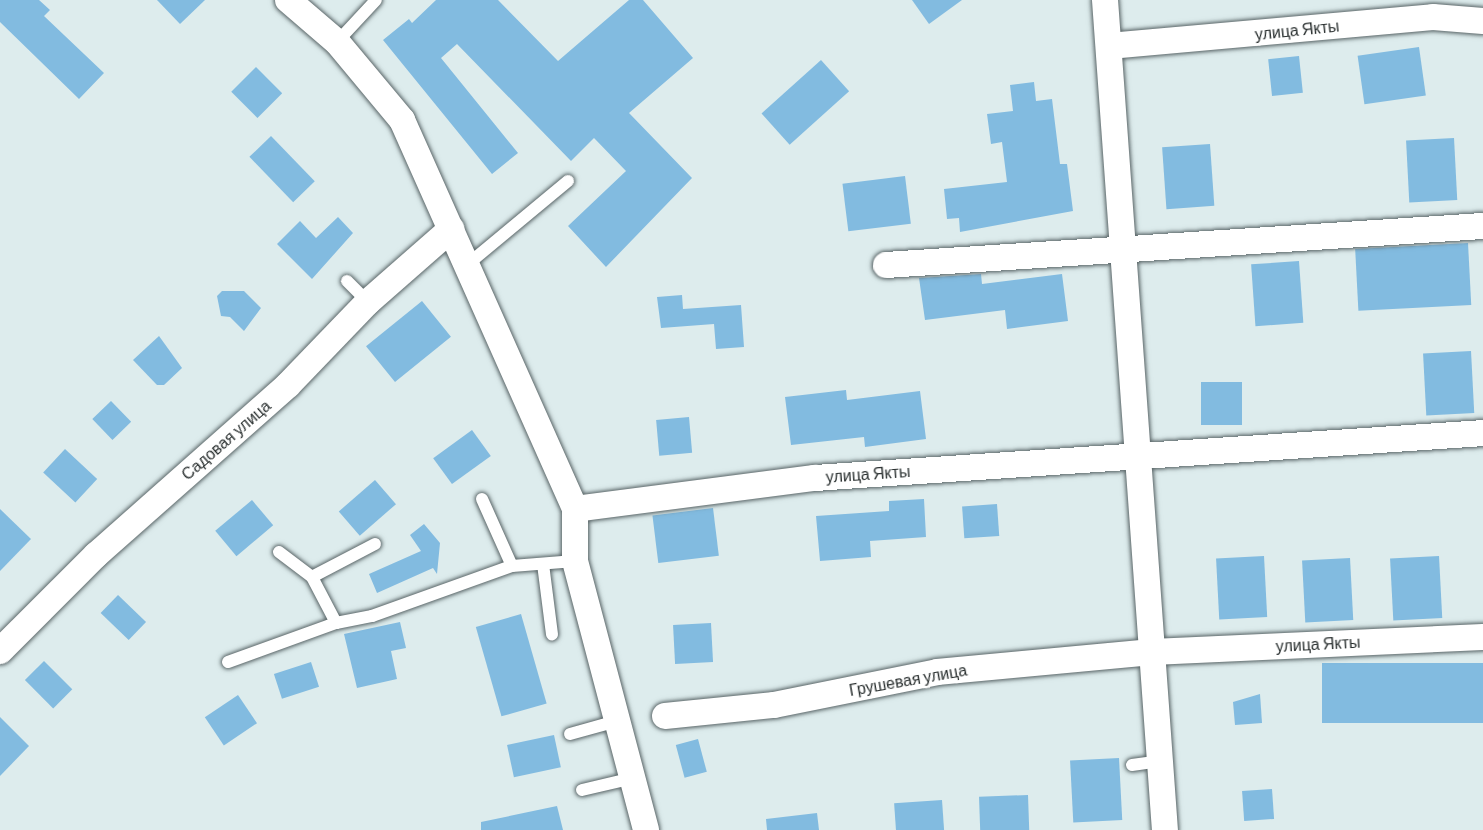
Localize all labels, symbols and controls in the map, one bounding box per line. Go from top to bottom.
street label: улица Якты [1254,16,1340,44]
street label: Садовая улица [177,396,275,484]
street label: улица Якты [825,461,911,487]
street label: улица Якты [1275,632,1361,656]
street label: Грушевая улица [848,660,968,700]

